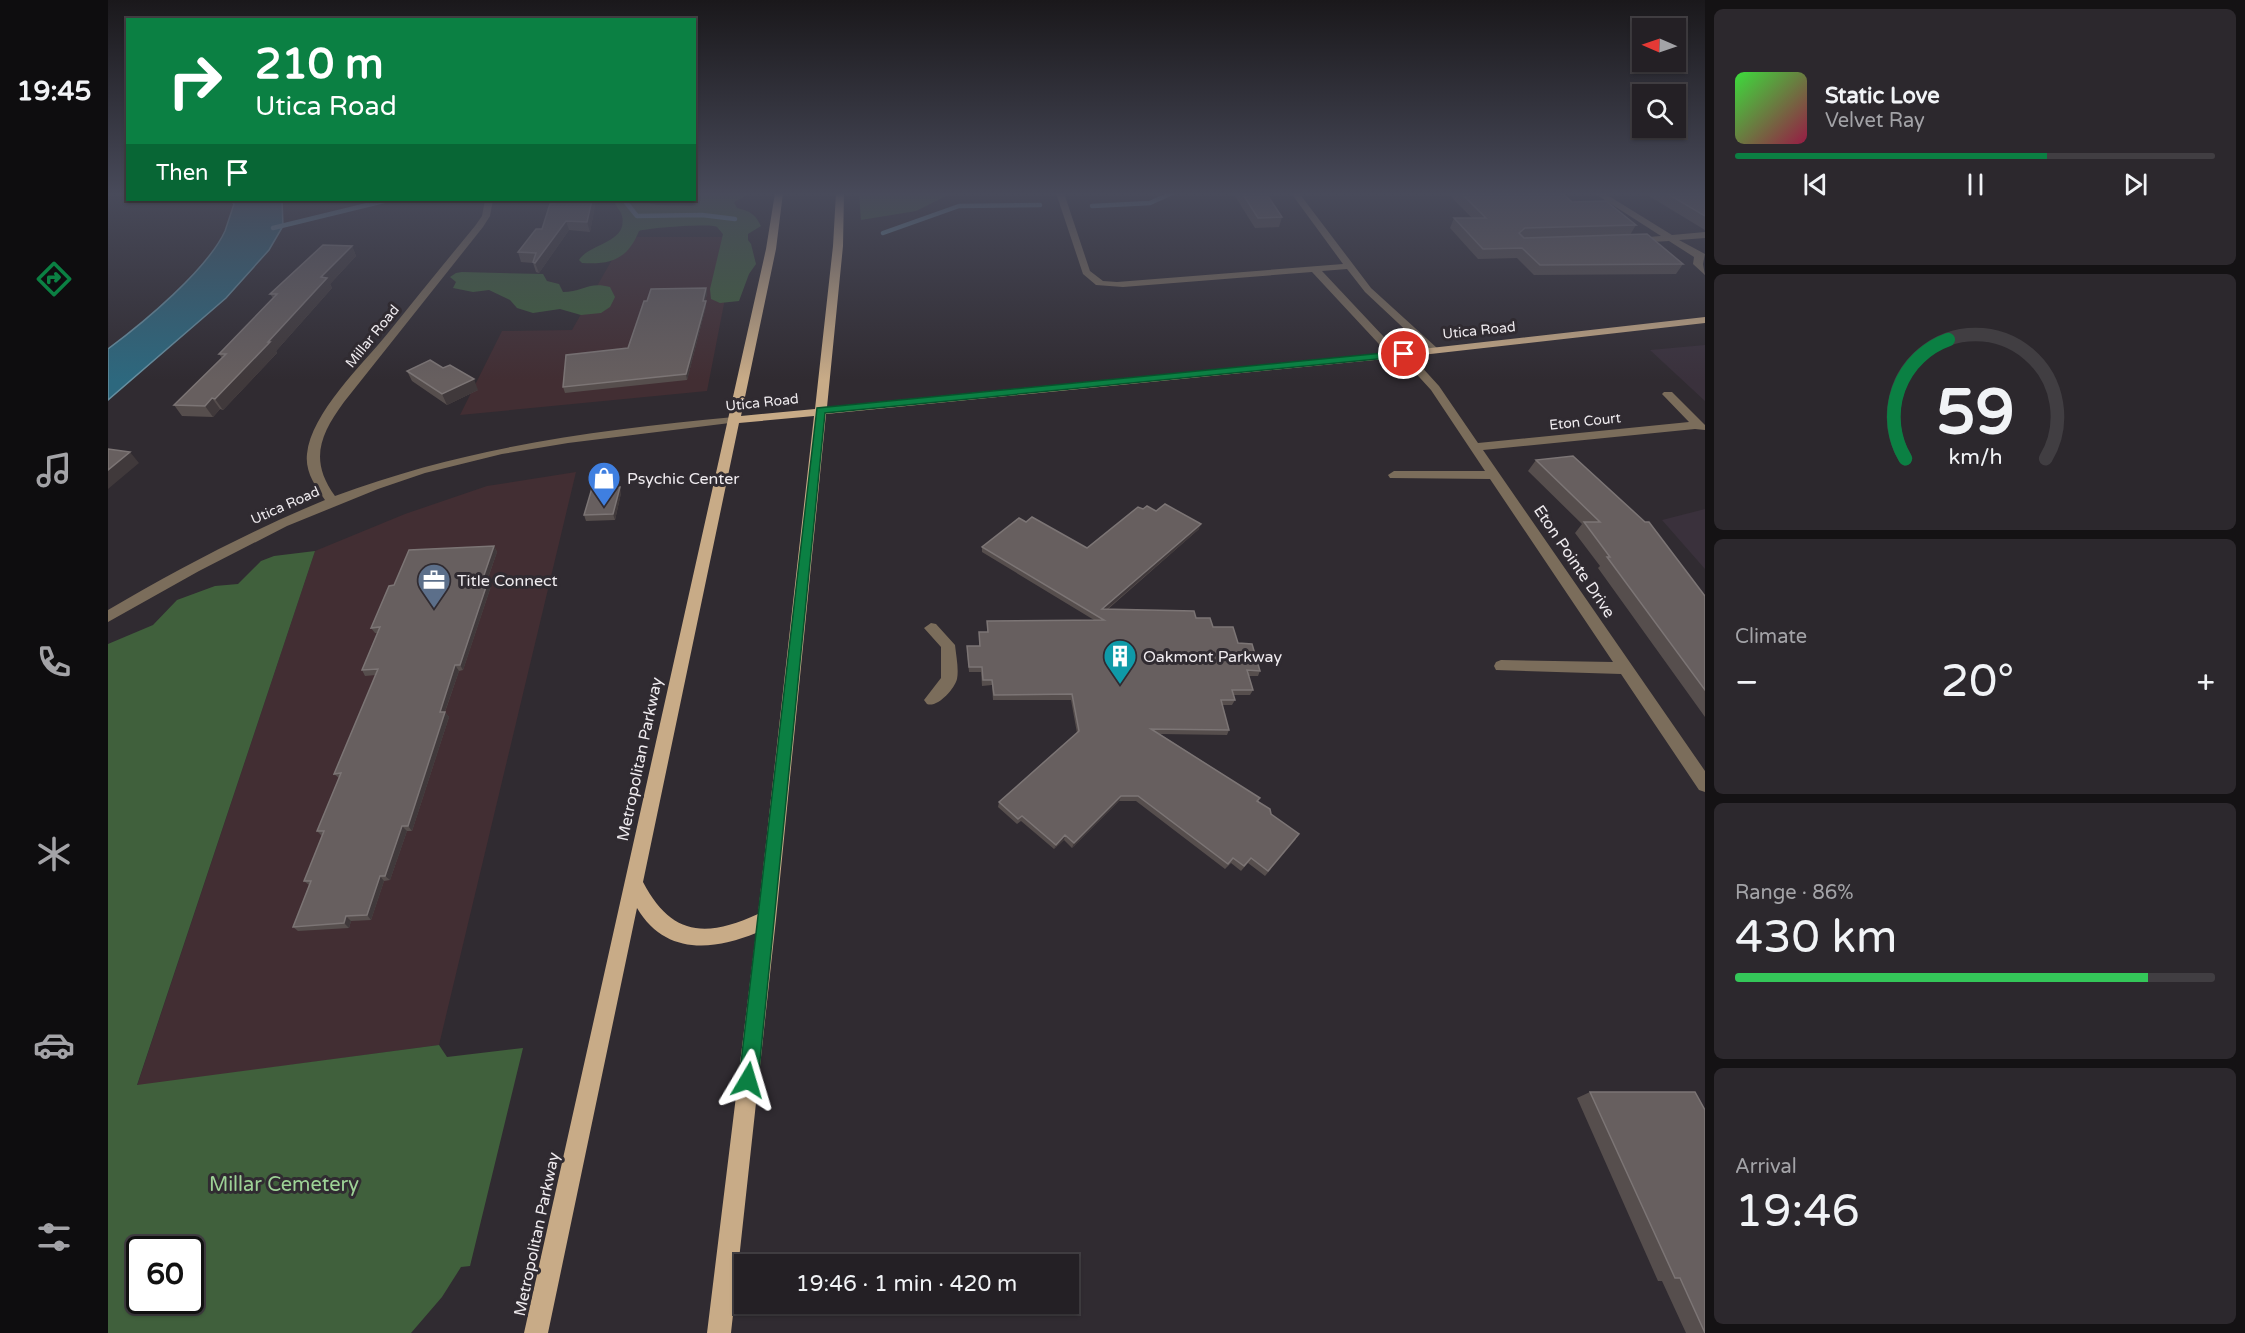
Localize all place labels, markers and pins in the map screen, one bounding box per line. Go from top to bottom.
pin [1378,328,1429,379]
shop icon: Psychic Center [586,460,622,507]
place label: Psychic Center [627,469,740,489]
office icon: Title Connect [416,562,452,609]
place label: Title Connect [457,571,558,591]
building icon: Oakmont Parkway [1102,638,1138,685]
place label: Oakmont Parkway [1143,647,1282,667]

